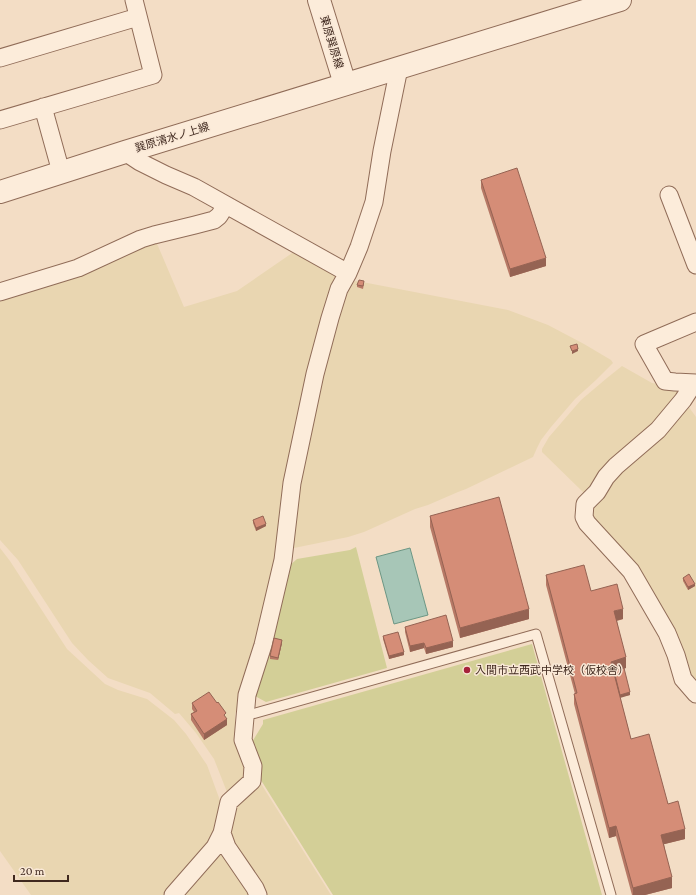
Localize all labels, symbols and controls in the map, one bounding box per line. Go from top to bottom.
street label: 東原巽原線 [318,14,346,70]
street label: 巽原清水ノ上線 [133,120,211,154]
place label: 入間市立西武中学校（仮校舎） [475,664,629,676]
marker: 入間市立西武中学校（仮校舎） [462,665,472,675]
scale bar [14,857,68,883]
text: 20 m [20,864,45,878]

